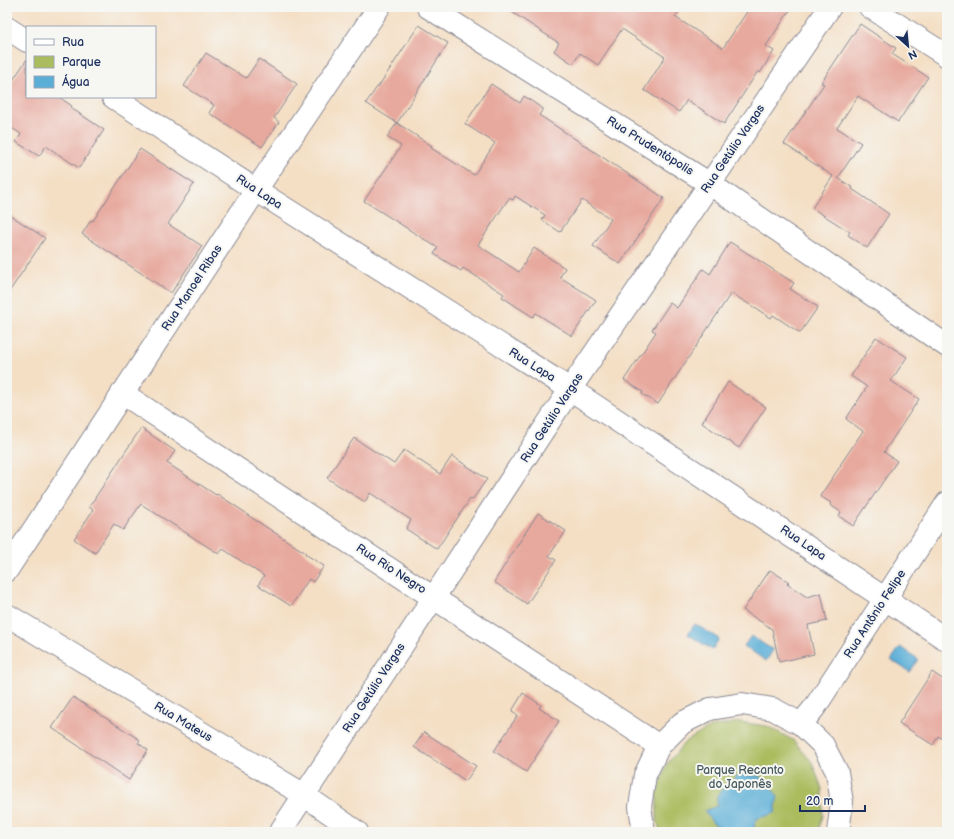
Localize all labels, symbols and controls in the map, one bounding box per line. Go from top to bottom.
legend [26,26,156,98]
north arrow [888,26,928,66]
text: Rua [62,35,84,50]
text: N [906,47,919,62]
text: Parque [62,55,101,70]
text: Água [62,73,90,90]
street label: Rua Getúlio Vargas [698,102,768,196]
street label: Rua Prudentópolis [604,113,696,179]
street label: Rua Lapa [233,171,285,213]
street label: Rua Manoel Ribas [159,242,226,334]
street label: Rua Lapa [506,345,558,385]
street label: Rua Getúlio Vargas [517,370,587,466]
street label: Rua Lapa [777,522,829,564]
street label: Rua Rio Negro [353,541,429,597]
street label: Rua Antônio Felipe [841,567,909,661]
street label: Rua Getúlio Vargas [339,640,409,736]
street label: Rua Mateus [151,699,215,745]
park label: Parque Recanto do Japonês [696,763,784,792]
scale bar [800,787,865,813]
text: 20 m [806,794,833,809]

